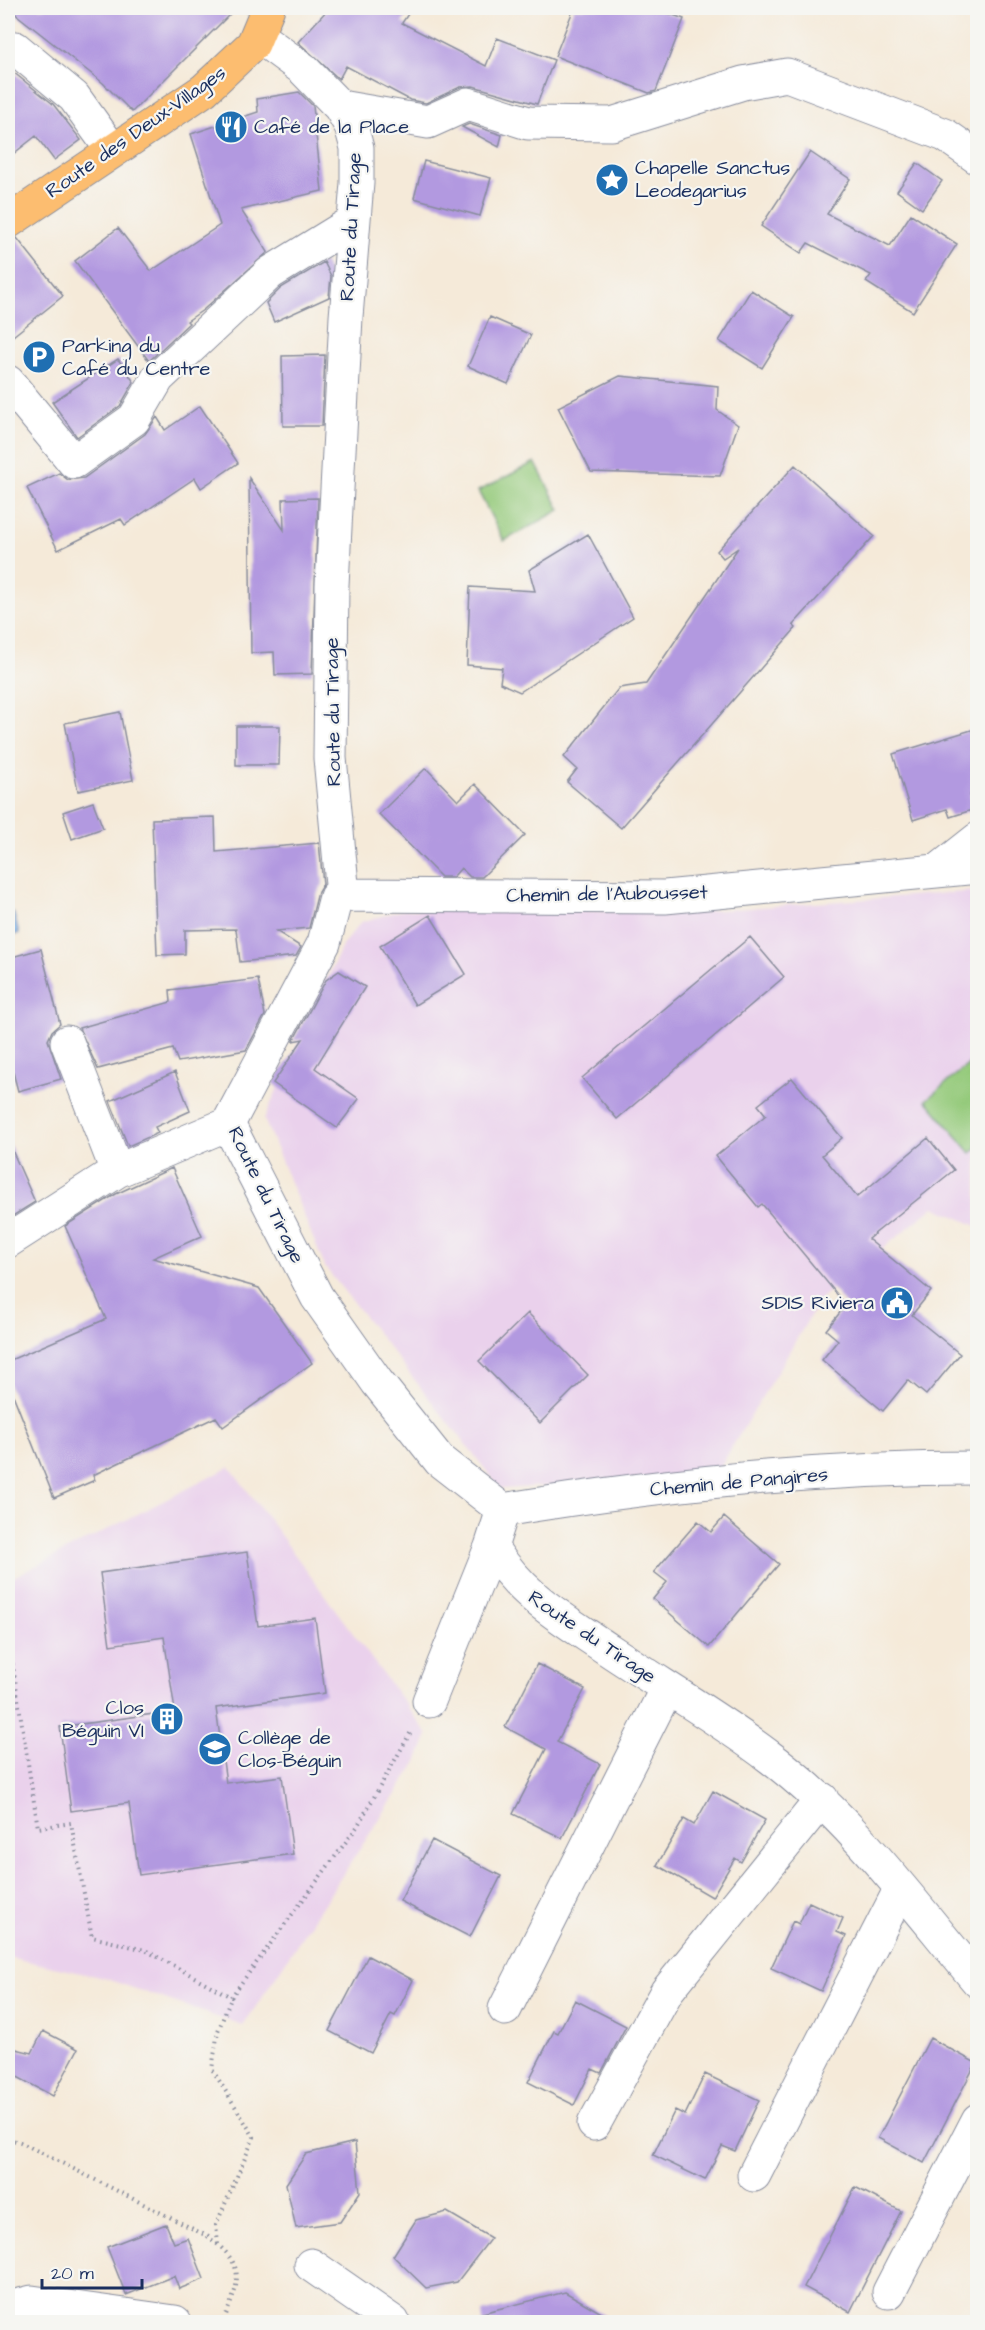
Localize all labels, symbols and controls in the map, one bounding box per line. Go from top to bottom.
street label: Route des Deux-Villages [40,59,232,206]
restaurant icon: Café de la Place [213,109,249,145]
place label: Café de la Place [254,113,409,141]
street label: Route du Tirage [333,152,370,302]
place label: Chapelle Sanctus Leodegarius [635,154,790,206]
place icon: Chapelle Sanctus Leodegarius [594,162,630,198]
place label: Parking du Café du Centre [62,332,211,383]
parking icon: Parking du Café du Centre [21,339,57,375]
street label: Route du Tirage [318,637,349,787]
street label: Chemin de l'Aubousset [506,878,708,910]
street label: Route du Tirage [220,1122,311,1269]
public building icon: SDIS Riviera [879,1285,915,1321]
place label: SDIS Riviera [762,1289,874,1317]
street label: Chemin de Pangires [649,1460,829,1505]
street label: Route du Tirage [522,1584,662,1691]
place label: Clos Béguin VI [62,1694,144,1746]
building icon: Clos Béguin VI [149,1701,185,1737]
place label: Collège de Clos-Béguin [238,1724,341,1776]
school or university icon: Collège de Clos-Béguin [197,1731,233,1767]
scale bar [42,2252,142,2290]
text: 20 m [51,2261,94,2286]

